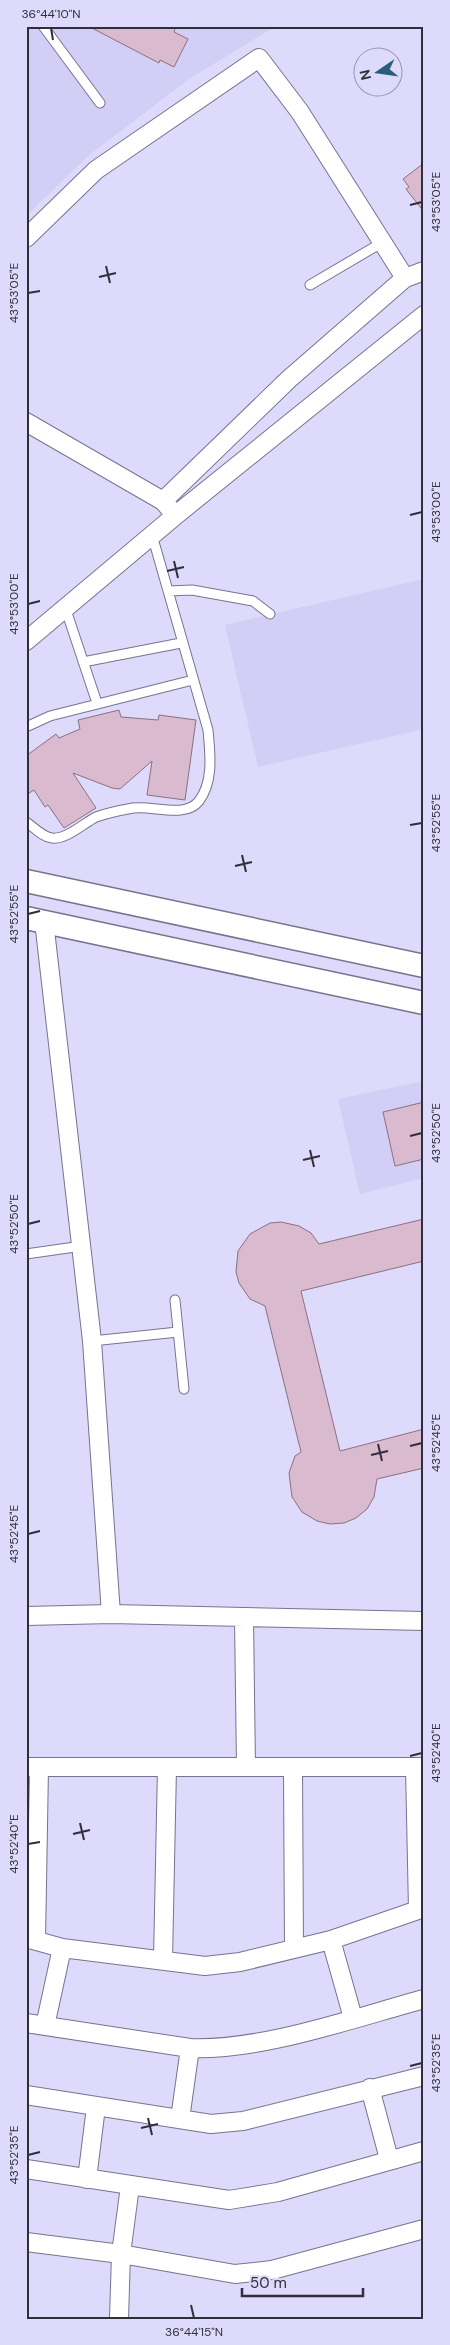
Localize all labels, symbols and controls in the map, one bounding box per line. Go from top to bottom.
text: 36°44'10"N [22,6,80,22]
north arrow [352,48,402,98]
text: N [355,68,375,82]
text: 43°53'05"E [428,172,444,232]
text: 43°53'05"E [6,263,22,323]
text: 43°53'00"E [428,481,444,543]
text: 43°53'00"E [6,573,22,635]
text: 43°52'55"E [428,793,444,852]
text: 43°52'55"E [6,884,22,943]
text: 43°52'50"E [428,1103,444,1163]
text: 43°52'50"E [6,1194,22,1254]
text: 43°52'45"E [428,1414,444,1472]
text: 43°52'45"E [6,1505,22,1563]
text: 43°52'40"E [428,1723,444,1783]
text: 43°52'40"E [6,1814,22,1874]
text: 43°52'35"E [428,2033,444,2092]
text: 43°52'35"E [6,2125,22,2184]
scale bar [242,2265,364,2297]
text: 50 m [250,2273,287,2293]
text: 36°44'15"N [165,2324,223,2340]

